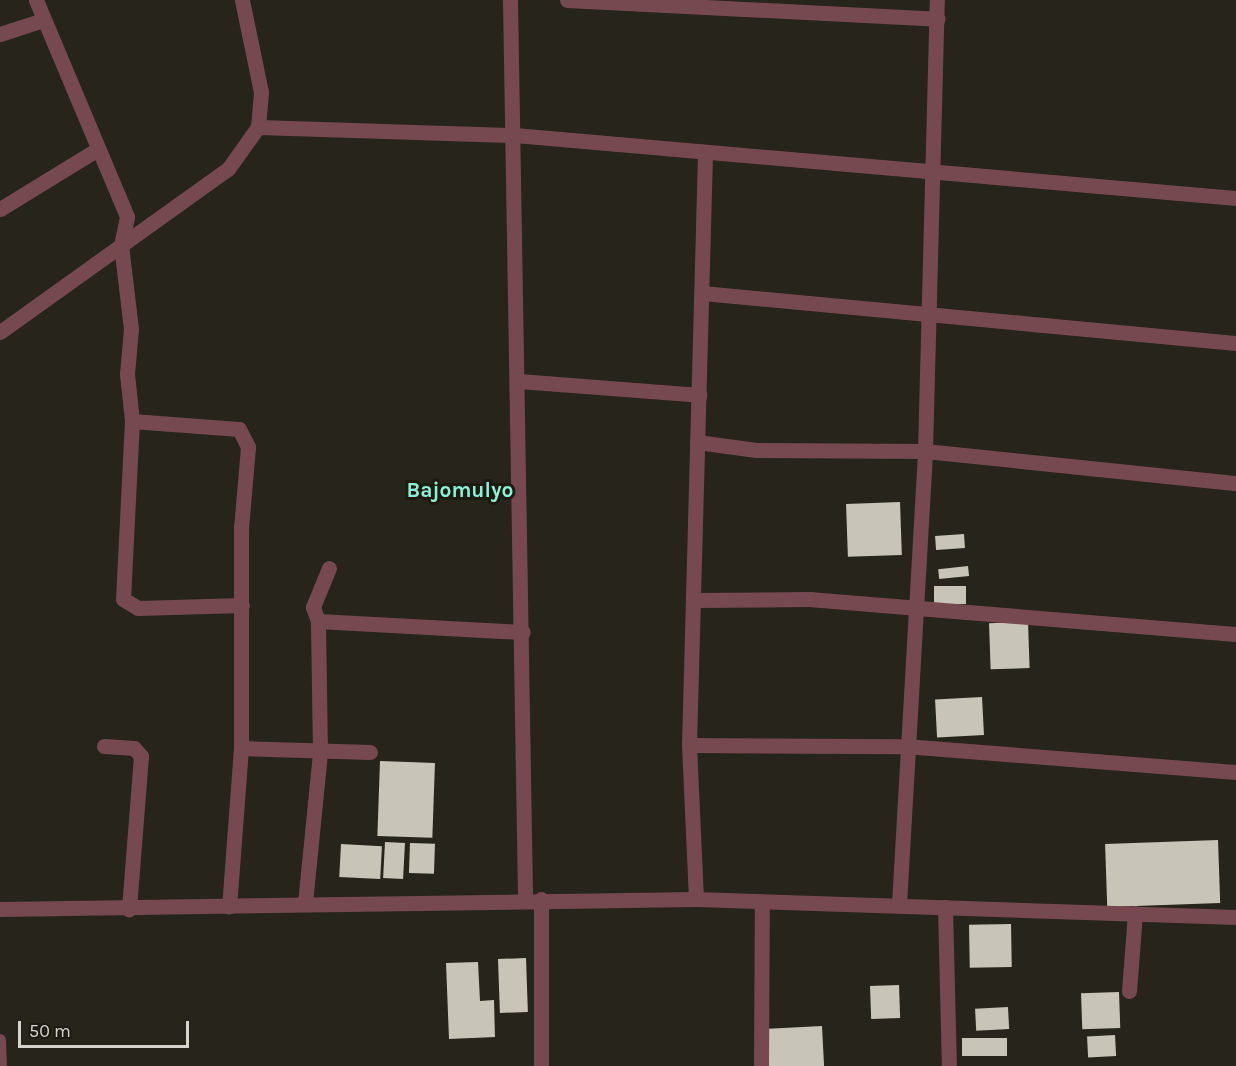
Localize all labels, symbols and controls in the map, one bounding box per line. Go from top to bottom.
district label: Bajomulyo [407,477,513,503]
scale bar [21,1009,192,1047]
text: 50 m [29,1020,71,1042]

